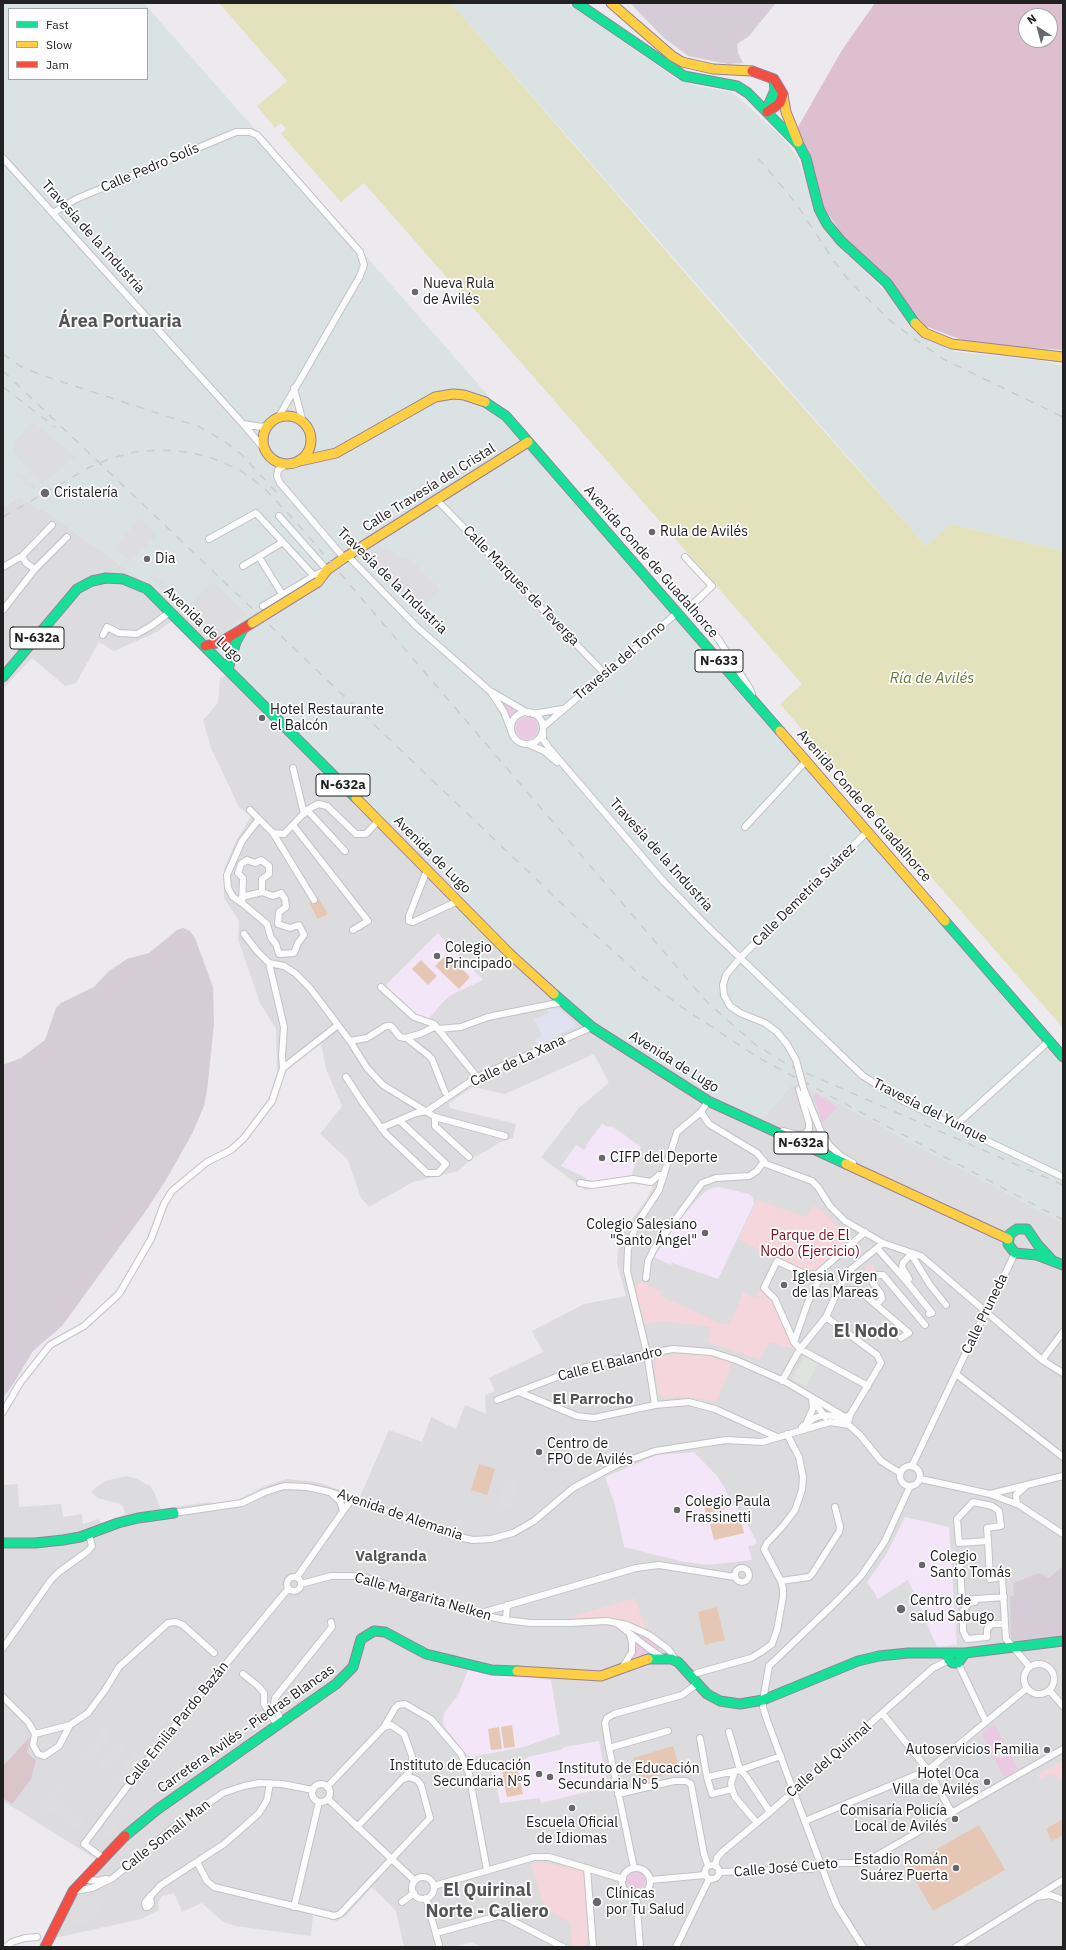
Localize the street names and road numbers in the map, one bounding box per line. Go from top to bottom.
street label: Calle Pedro Solís [98,140,202,196]
street label: Travesía de la Industria [38,177,148,297]
street label: Calle Travesía del Cristal [360,440,498,536]
street label: Avenida Conde de Guadalhorce [580,482,722,642]
street label: Calle Marques de Teverga [459,522,583,650]
street label: Travesía de la Industria [333,524,451,638]
street label: Avenida de Lugo [160,583,246,667]
street label: Travesía del Torno [571,618,669,704]
road number: N-632a [10,627,64,649]
road number: N-633 [695,650,743,672]
street label: Avenida Conde de Guadalhorce [793,726,935,886]
road number: N-632a [316,774,370,796]
street label: Travesía de la Industria [606,795,716,915]
street label: Avenida de Lugo [390,813,474,897]
street label: Calle Demetria Suárez [749,840,859,950]
street label: Avenida de Lugo [626,1028,722,1096]
street label: Calle de La Xana [468,1032,568,1090]
street label: Travesía del Yunque [870,1075,990,1147]
road number: N-632a [774,1132,828,1154]
street label: Calle Pruneda [958,1271,1012,1357]
street label: Calle El Balandro [556,1343,664,1385]
street label: Avenida de Alemania [335,1486,465,1544]
street label: Calle Margarita Nelken [353,1569,493,1625]
street label: Calle Emilia Pardo Bazán [122,1658,232,1790]
street label: Carretera Avilés - Piedras Blancas [154,1661,338,1797]
street label: Calle del Quirinal [783,1719,875,1801]
street label: Calle Somali Man [118,1796,214,1876]
street label: Calle José Cueto [733,1855,839,1881]

